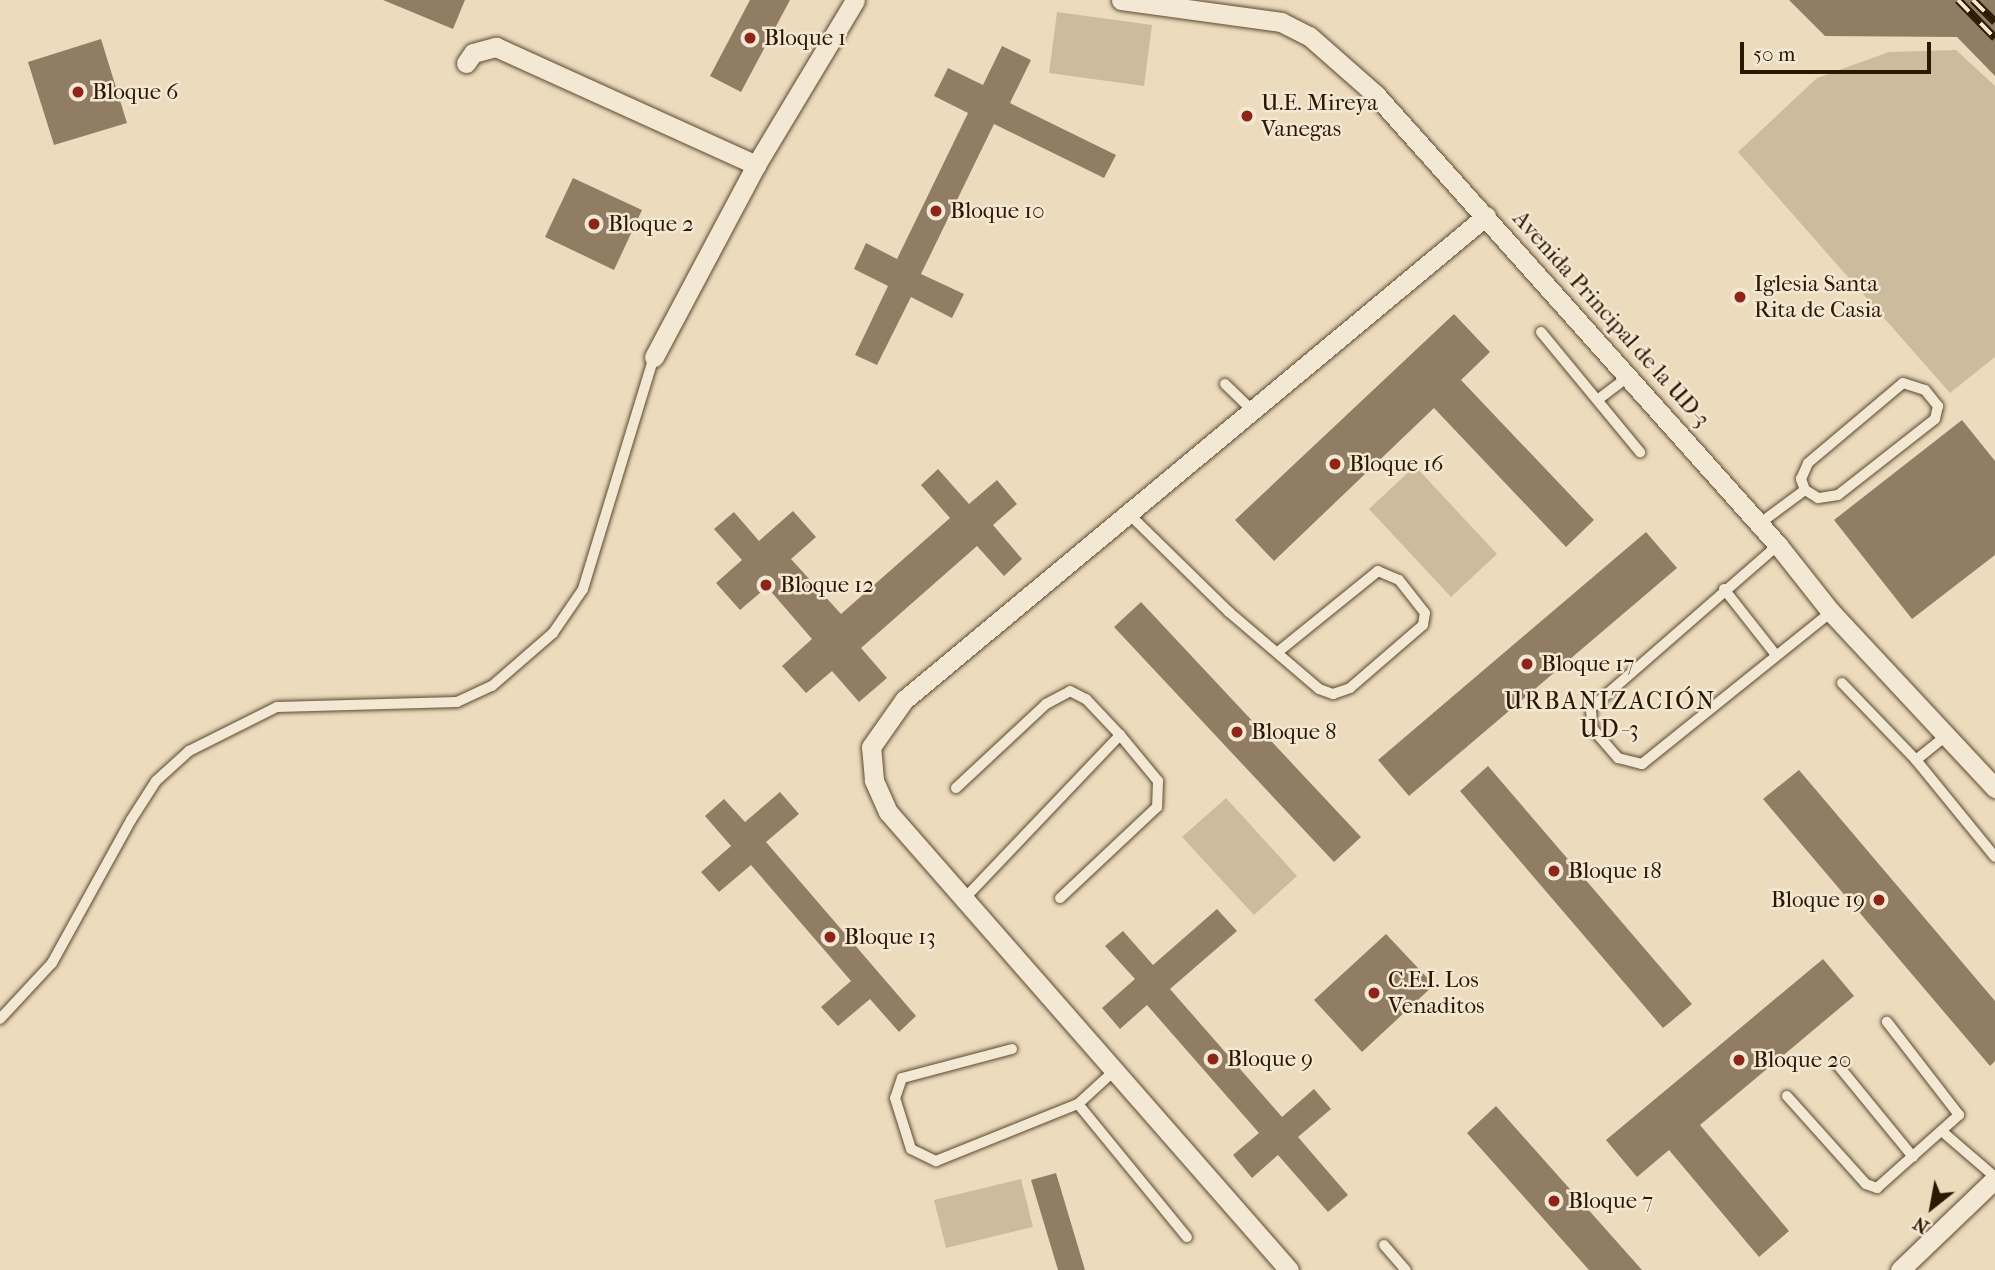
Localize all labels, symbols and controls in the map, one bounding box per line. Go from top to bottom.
place label: Bloque 1 [764,24,846,52]
scale bar [1743,28,1934,72]
marker: Bloque 1 [742,30,758,46]
text: 50 m [1753,42,1796,66]
place label: Bloque 6 [92,78,178,106]
marker: Bloque 6 [70,84,86,100]
place label: U.E. Mireya Vanegas [1261,89,1378,143]
marker: U.E. Mireya Vanegas [1239,108,1255,124]
place label: Bloque 10 [950,197,1045,225]
marker: Bloque 10 [928,203,944,219]
street label: Avenida Principal de la UD-3 [1507,205,1715,433]
place label: Bloque 2 [608,210,694,238]
marker: Bloque 2 [586,216,602,232]
place label: Iglesia Santa Rita de Casia [1754,270,1882,324]
marker: Iglesia Santa Rita de Casia [1732,289,1748,305]
place label: Bloque 16 [1349,450,1444,478]
marker: Bloque 16 [1327,456,1343,472]
place label: Bloque 12 [780,571,874,599]
marker: Bloque 12 [758,577,774,593]
place label: Bloque 17 [1541,650,1634,678]
marker: Bloque 17 [1519,656,1535,672]
district label: URBANIZACIÓN UD-3 [1505,688,1715,744]
place label: Bloque 8 [1251,718,1337,746]
marker: Bloque 8 [1229,724,1245,740]
place label: Bloque 18 [1568,857,1662,885]
marker: Bloque 18 [1546,863,1562,879]
place label: Bloque 19 [1771,886,1865,914]
marker: Bloque 19 [1871,892,1887,908]
place label: Bloque 13 [844,923,936,951]
marker: Bloque 13 [822,929,838,945]
place label: C.E.I. Los Venaditos [1388,966,1485,1020]
marker: C.E.I. Los Venaditos [1366,985,1382,1001]
place label: Bloque 9 [1227,1045,1313,1073]
place label: Bloque 20 [1753,1046,1851,1074]
marker: Bloque 9 [1205,1051,1221,1067]
marker: Bloque 20 [1731,1052,1747,1068]
north arrow [1897,1172,1967,1242]
place label: Bloque 7 [1568,1187,1653,1215]
marker: Bloque 7 [1546,1193,1562,1209]
text: N [1909,1212,1933,1238]

